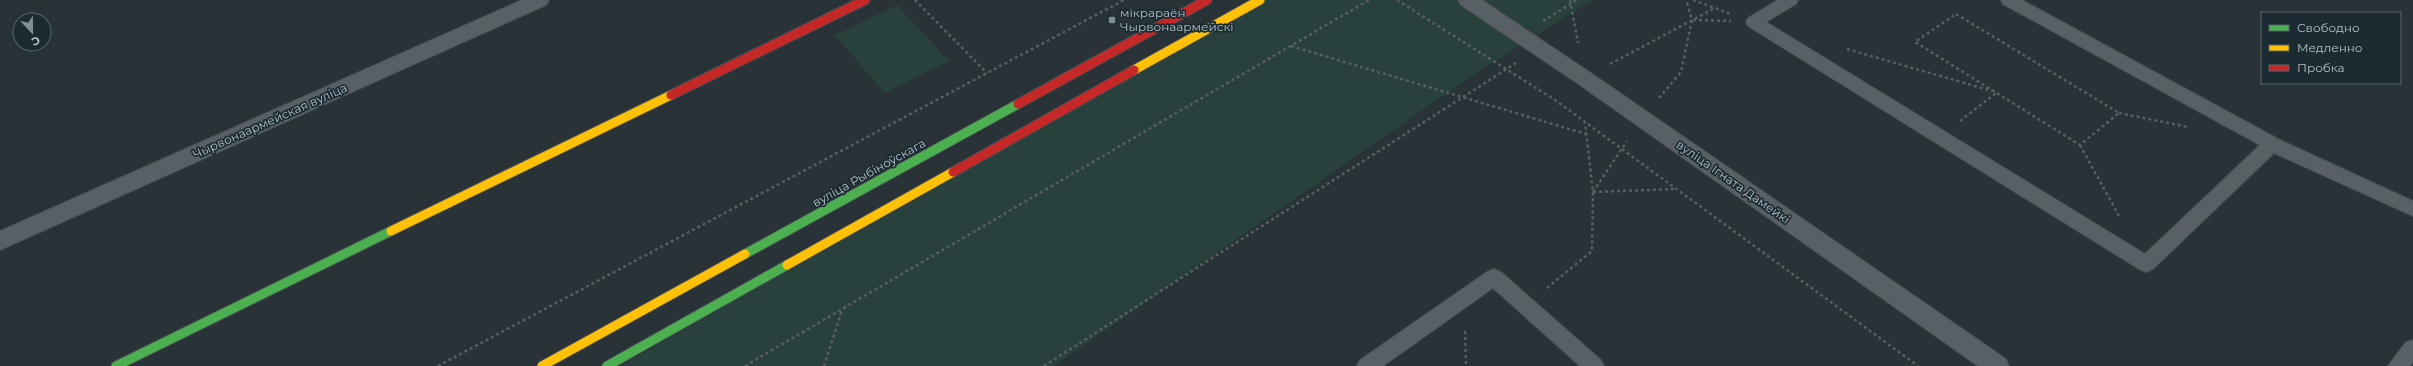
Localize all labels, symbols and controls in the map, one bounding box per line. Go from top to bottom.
place label: мікрараён Чырвонаармейскі [1120,5,1234,34]
north arrow [12,12,52,52]
legend [2261,12,2401,84]
marker: мікрараён Чырвонаармейскі [1107,15,1117,25]
text: Свободно [2297,20,2360,35]
text: С [29,33,42,49]
text: Медленно [2297,40,2363,55]
text: Пробка [2297,60,2345,75]
street label: Чырвонаармейская вуліца [190,80,349,161]
street label: вуліца Рыбіноўскага [810,135,928,210]
street label: вуліца Ігната Дамейкі [1674,137,1793,226]

